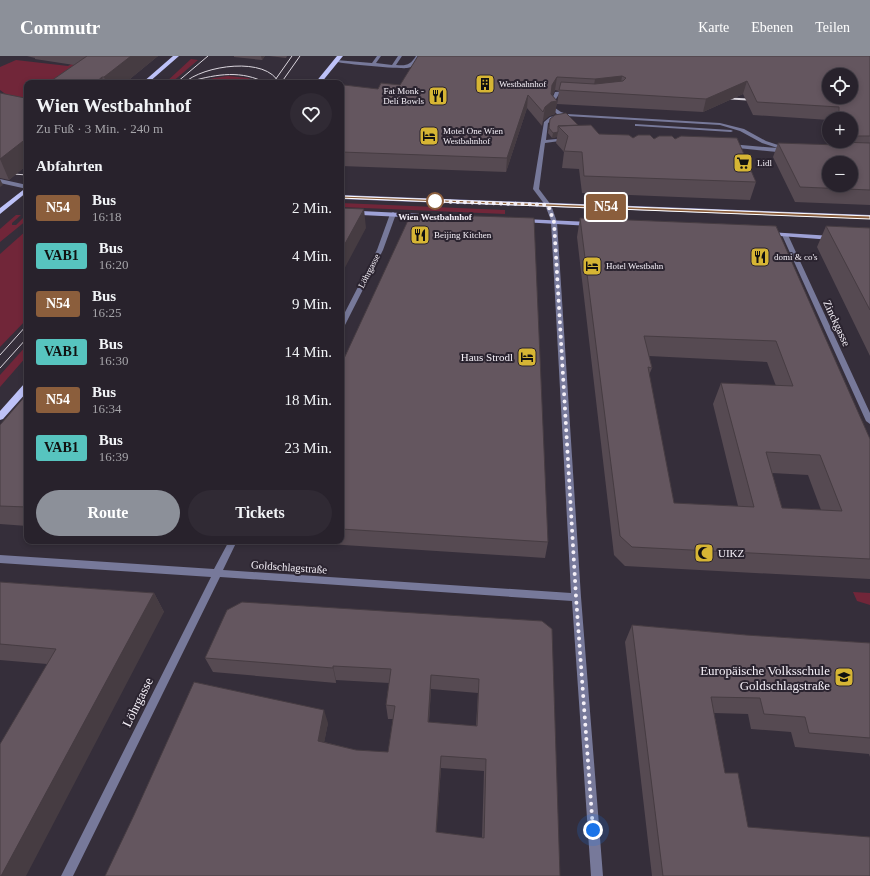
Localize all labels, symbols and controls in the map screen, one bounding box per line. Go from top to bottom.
text: Commutr [20,17,100,38]
text: Karte [698,20,729,35]
text: Ebenen [751,20,793,35]
text: Teilen [815,20,850,35]
map controls [822,68,858,192]
button: locate [822,68,858,104]
building icon: Westbahnhof [474,73,496,95]
place label: Westbahnhof [499,79,546,89]
restaurant icon: Fat Monk - Deli Bowls [427,85,449,107]
place label: Fat Monk - Deli Bowls [383,86,424,106]
button: heart [290,93,332,135]
text: Wien Westbahnhof [36,95,191,116]
button: + [822,112,858,148]
text: Zu Fuß · 3 Min. · 240 m [36,121,163,136]
hotel icon: Motel One Wien Westbahnhof [418,125,440,147]
place label: Motel One Wien Westbahnhof [443,126,503,146]
supermarket icon: Lidl [732,152,754,174]
button: − [822,156,858,192]
text: Abfahrten [36,158,103,174]
place label: Lidl [757,158,772,168]
text: Bus [92,192,116,208]
marker: Wien Westbahnhof [426,192,444,210]
line badge: N54 [583,194,629,220]
text: N54 [594,199,618,214]
text: N54 [46,200,70,215]
text: 2 Min. [292,200,332,216]
text: 16:18 [92,209,122,224]
place label: Wien Westbahnhof [398,212,473,222]
restaurant icon: Beijing Kitchen [409,224,431,246]
place label: Beijing Kitchen [434,230,492,240]
text: Bus [99,240,123,256]
restaurant icon: domi & co's [749,246,771,268]
text: VAB1 [44,248,79,263]
text: 4 Min. [292,248,332,264]
street label: Löhrgasse [356,252,382,290]
place label: domi & co's [774,252,818,262]
hotel icon: Hotel Westbahn [581,255,603,277]
text: 16:20 [99,257,128,272]
place label: Hotel Westbahn [606,261,664,271]
text: Bus [92,288,116,304]
text: N54 [46,296,70,311]
text: 9 Min. [292,296,332,312]
street label: Zinckgasse [821,298,853,348]
text: 16:25 [92,305,122,320]
text: Bus [99,336,123,352]
text: VAB1 [44,344,79,359]
text: 14 Min. [284,344,332,360]
hotel icon: Haus Strodl [516,346,538,368]
place label: Haus Strodl [461,351,513,363]
text: 16:30 [99,353,128,368]
text: Bus [92,384,116,400]
text: N54 [46,392,70,407]
text: 18 Min. [284,392,332,408]
text: 16:34 [92,401,122,416]
text: Bus [99,432,123,448]
text: VAB1 [44,440,79,455]
text: 23 Min. [284,440,332,456]
text: 16:39 [99,449,128,464]
button: Route [36,490,180,536]
button: Tickets [188,490,332,536]
mosque icon: UIKZ [693,542,715,564]
place label: UIKZ [718,547,745,559]
street label: Goldschlagstraße [250,558,328,576]
place label: Europäische Volksschule Goldschlagstraße [700,663,830,693]
school or university icon: Europäische Volksschule Goldschlagstraße [833,666,855,688]
street label: Löhrgasse [119,675,156,729]
your location [583,820,603,840]

